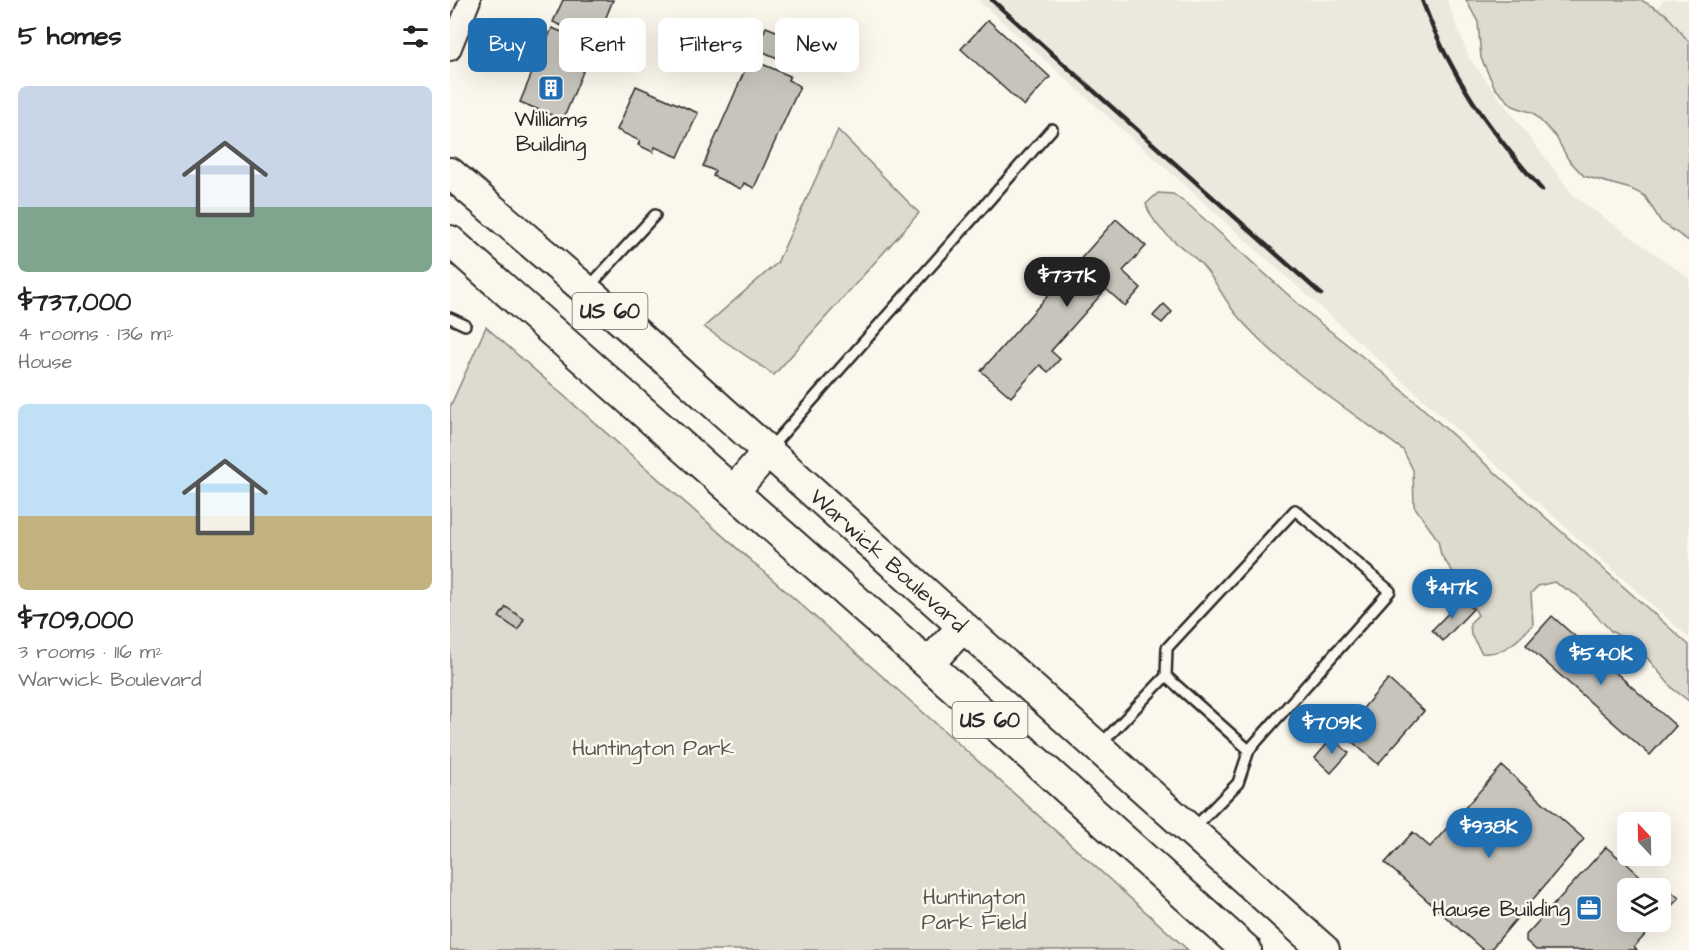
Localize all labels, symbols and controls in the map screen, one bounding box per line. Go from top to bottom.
text: 5 homes [18,18,122,54]
chip: Buy [468,18,547,72]
chip: Rent [559,18,646,72]
chip: Filters [658,18,763,72]
chip: New [775,18,859,72]
icon: filters [399,20,432,53]
building icon: Williams Building [536,73,566,103]
place label: Williams Building [514,104,588,161]
icon: home [171,125,279,233]
pin: $737K [1025,257,1109,308]
text: $737K [1038,262,1096,290]
text: $737,000 [18,284,132,320]
road number: US 60 [572,293,648,329]
text: 4 rooms · 136 m² [18,320,174,348]
text: House [18,348,72,376]
icon: home [171,443,279,551]
street label: Warwick Boulevard [803,482,973,640]
pin: $417K [1410,569,1494,620]
text: $417K [1426,574,1478,602]
text: $709,000 [18,602,134,638]
pin: $540K [1559,635,1643,686]
text: 3 rooms · 116 m² [18,638,163,666]
text: $540K [1569,640,1633,668]
text: Warwick Boulevard [18,666,202,694]
road number: US 60 [952,702,1028,738]
pin: $709K [1290,704,1374,755]
text: $709K [1302,709,1362,737]
park label: Huntington Park [572,733,734,765]
pin: $938K [1447,808,1531,859]
north arrow [1617,812,1671,866]
map controls [1617,812,1671,932]
text: $938K [1460,813,1518,841]
button: layers [1617,878,1671,932]
park label: Huntington Park Field [922,882,1026,938]
office icon: Hause Building [1574,893,1604,923]
place label: Hause Building [1432,894,1570,926]

